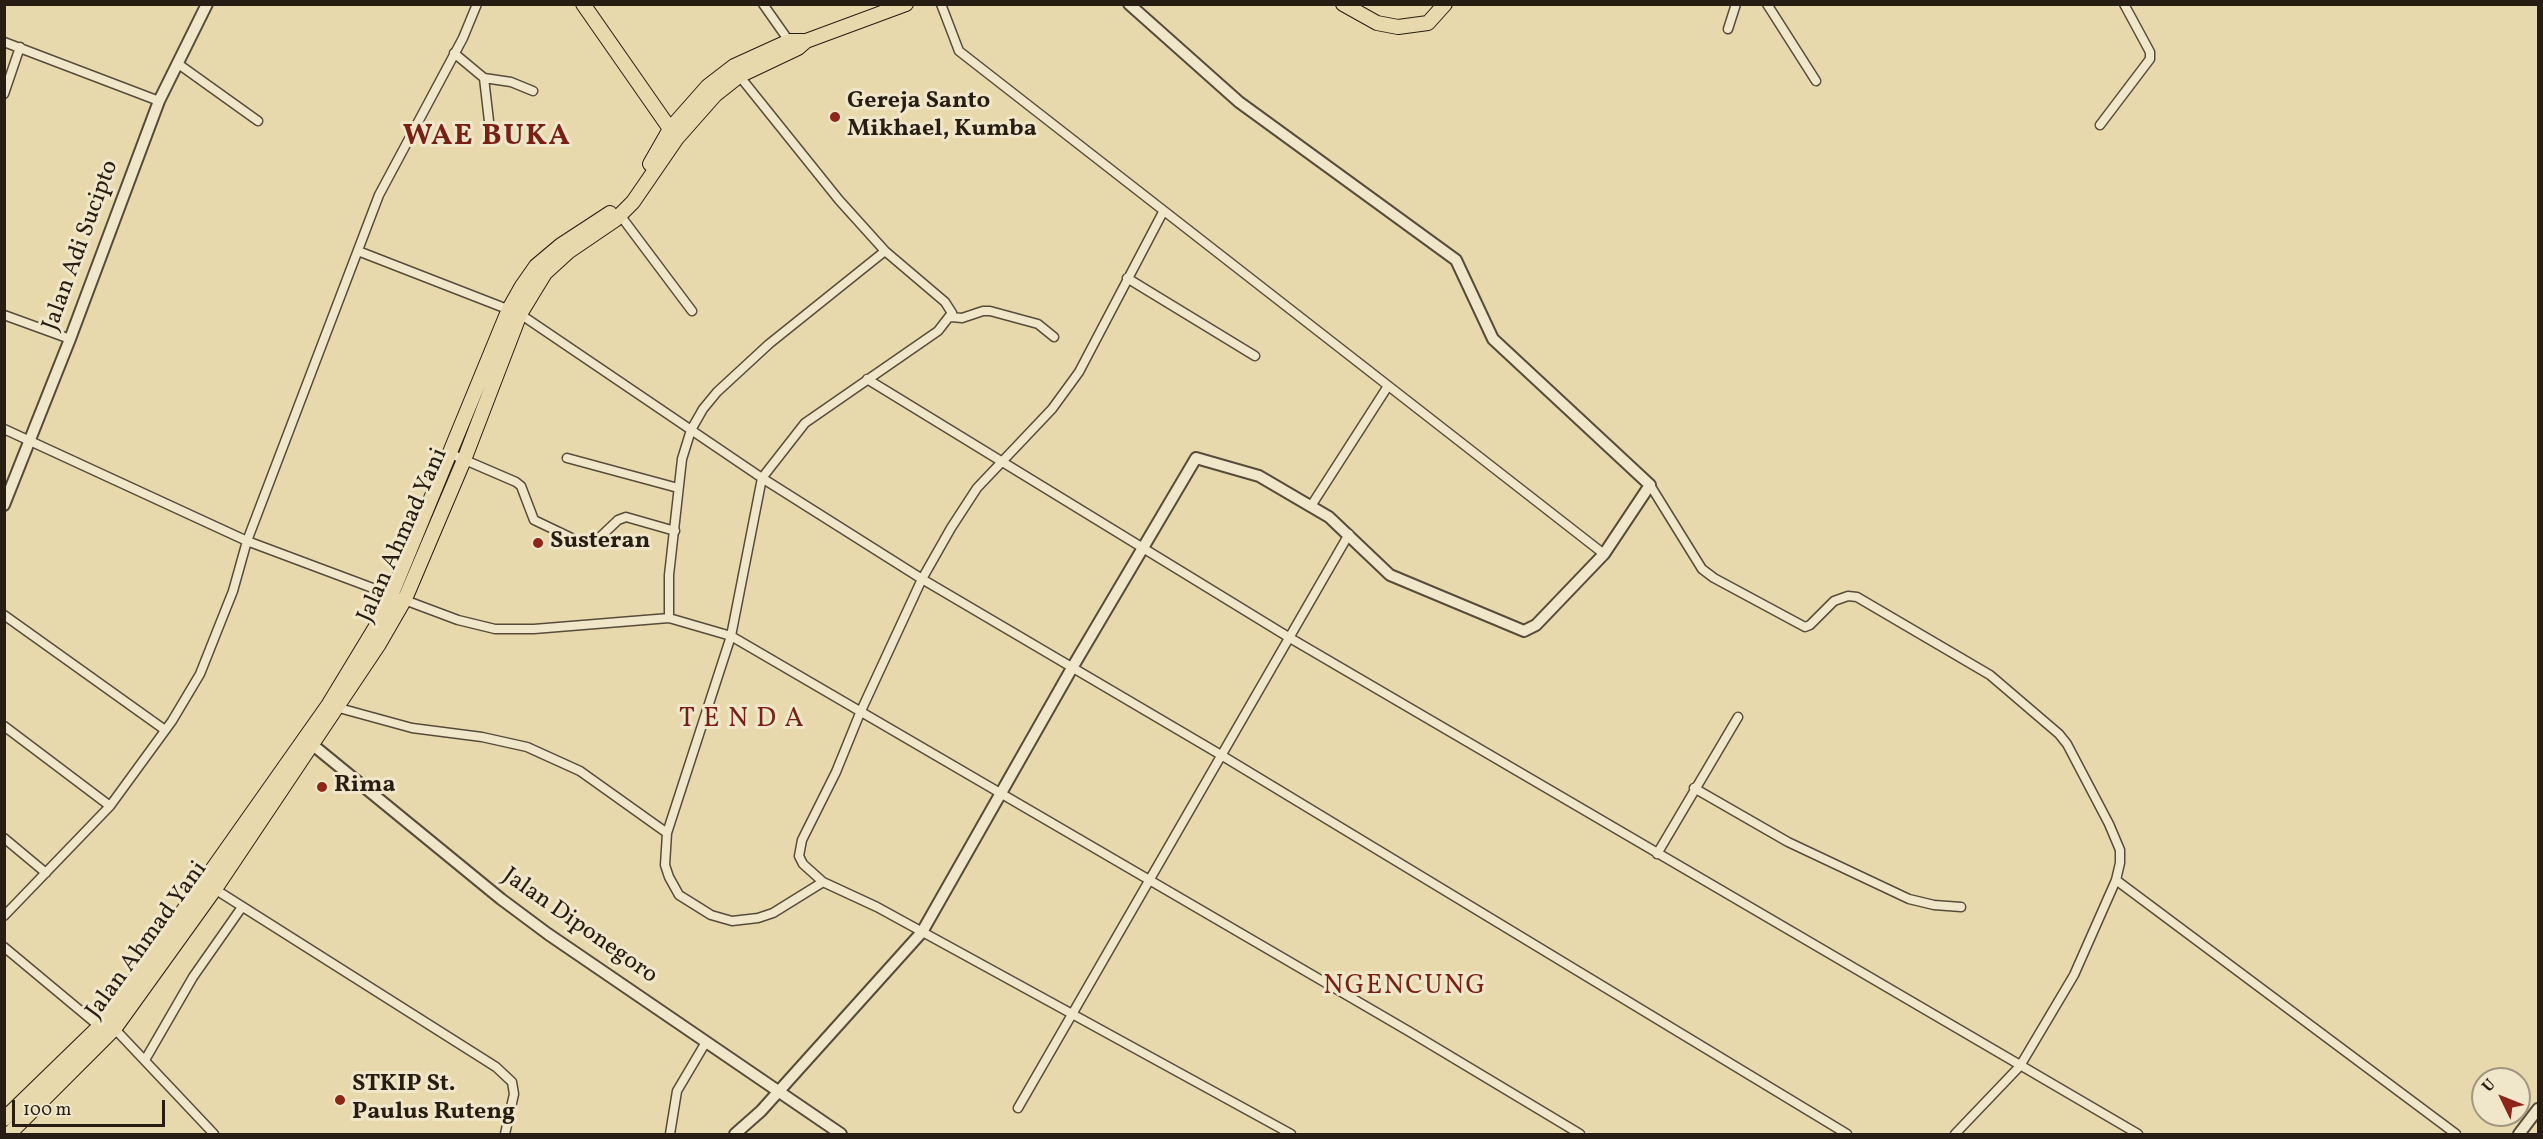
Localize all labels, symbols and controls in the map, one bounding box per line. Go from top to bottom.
place label: Gereja Santo Mikhael, Kumba [847,89,1037,145]
marker: Gereja Santo Mikhael, Kumba [828,110,842,124]
district label: WAE BUKA [403,120,571,156]
street label: Jalan Adi Sucipto [38,157,126,335]
street label: Jalan Ahmad Yani [353,444,455,628]
place label: Susteran [550,529,650,557]
marker: Susteran [531,536,545,550]
district label: T E N D A [679,705,805,737]
place label: Rima [334,773,396,801]
marker: Rima [315,780,329,794]
street label: Jalan Ahmad Yani [81,857,215,1025]
street label: Jalan Diponegoro [496,863,662,991]
district label: NGENCUNG [1323,972,1487,1004]
north arrow [2471,1067,2531,1127]
place label: STKIP St. Paulus Ruteng [352,1072,515,1128]
text: U [2478,1075,2501,1098]
scale bar [15,1088,168,1126]
marker: STKIP St. Paulus Ruteng [333,1093,347,1107]
text: 100 m [23,1098,72,1123]

